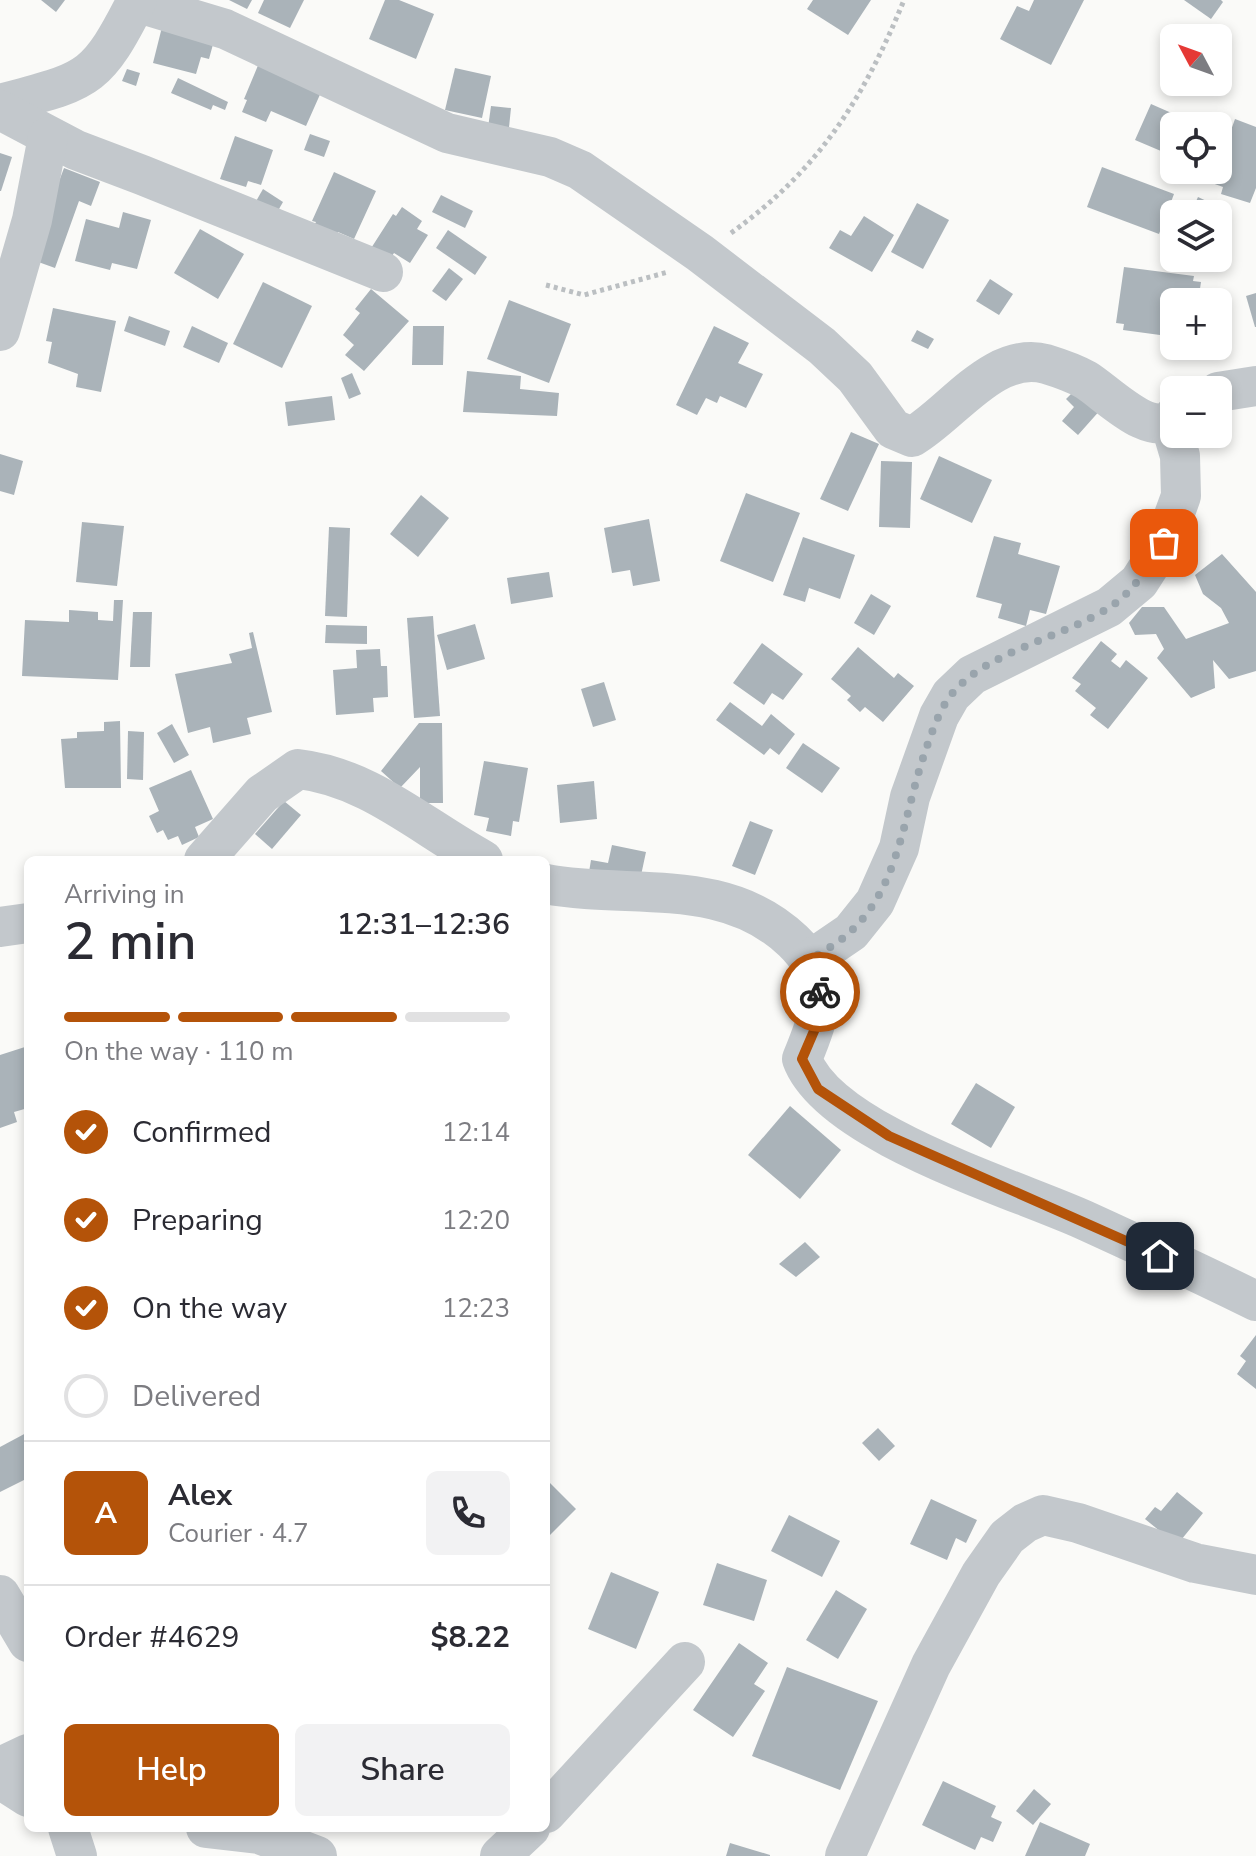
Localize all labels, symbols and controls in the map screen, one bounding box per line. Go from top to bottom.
north arrow [1160,24,1232,96]
map controls [1160,24,1232,448]
button: locate [1160,112,1232,184]
button: layers [1160,200,1232,272]
button: + [1160,288,1232,360]
button: − [1160,376,1232,448]
pin [1130,509,1198,577]
icon: bag [1142,521,1186,565]
text: Arriving in [64,877,185,912]
text: 12:31–12:36 [337,904,510,945]
text: 2 min [64,906,197,977]
courier [780,952,860,1032]
icon: bike [798,970,842,1014]
text: On the way · 110 m [64,1034,293,1069]
icon: check [64,1110,108,1154]
text: Confirmed [132,1112,272,1153]
text: 12:14 [442,1115,510,1150]
icon: check [64,1198,108,1242]
text: Preparing [132,1200,263,1241]
text: 12:20 [442,1203,510,1238]
pin [1126,1222,1194,1290]
icon: home [1138,1234,1182,1278]
icon: check [64,1286,108,1330]
text: On the way [132,1288,287,1329]
text: 12:23 [442,1291,510,1326]
text: Delivered [132,1376,261,1417]
button: phone [426,1471,510,1555]
text: Alex [168,1475,232,1516]
text: A [95,1493,117,1534]
text: Courier · 4.7 [168,1516,309,1551]
text: Order #4629 [64,1617,239,1658]
text: $8.22 [431,1617,510,1658]
button: Help [64,1724,279,1816]
button: Share [295,1724,510,1816]

